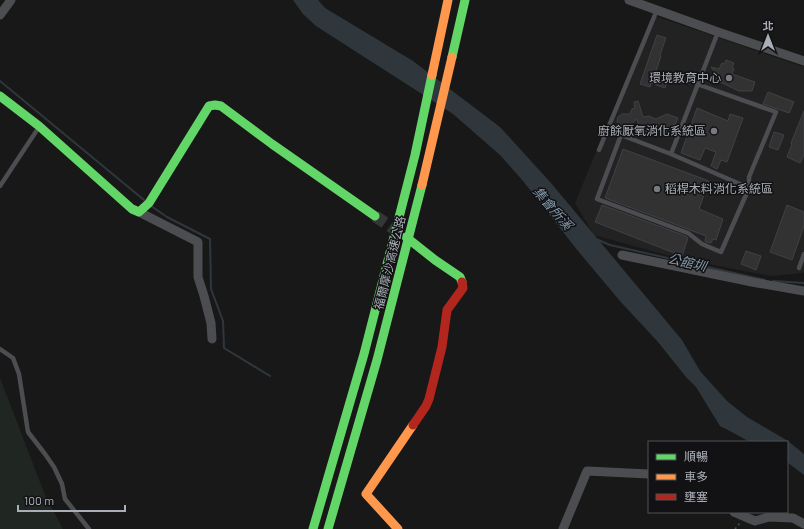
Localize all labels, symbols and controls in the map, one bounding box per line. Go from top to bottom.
north arrow [748,16,788,56]
text: 北 [763,19,774,32]
place label: 環境教育中心 [649,70,721,84]
marker: 環境教育中心 [724,73,734,83]
place label: 廚餘厭氧消化系統區 [598,123,706,137]
marker: 廚餘厭氧消化系統區 [709,126,719,136]
place label: 稻桿木料消化系統區 [665,181,773,195]
water label: 集會所溪 [530,183,577,234]
marker: 稻桿木料消化系統區 [652,184,662,194]
street label: 福爾摩沙高速公路 [371,214,407,311]
water label: 公館圳 [666,250,710,275]
legend [648,441,788,513]
text: 順暢 [684,449,708,463]
text: 車多 [684,469,708,483]
scale bar [18,487,125,513]
text: 壅塞 [684,489,708,503]
text: 100 m [24,493,54,507]

